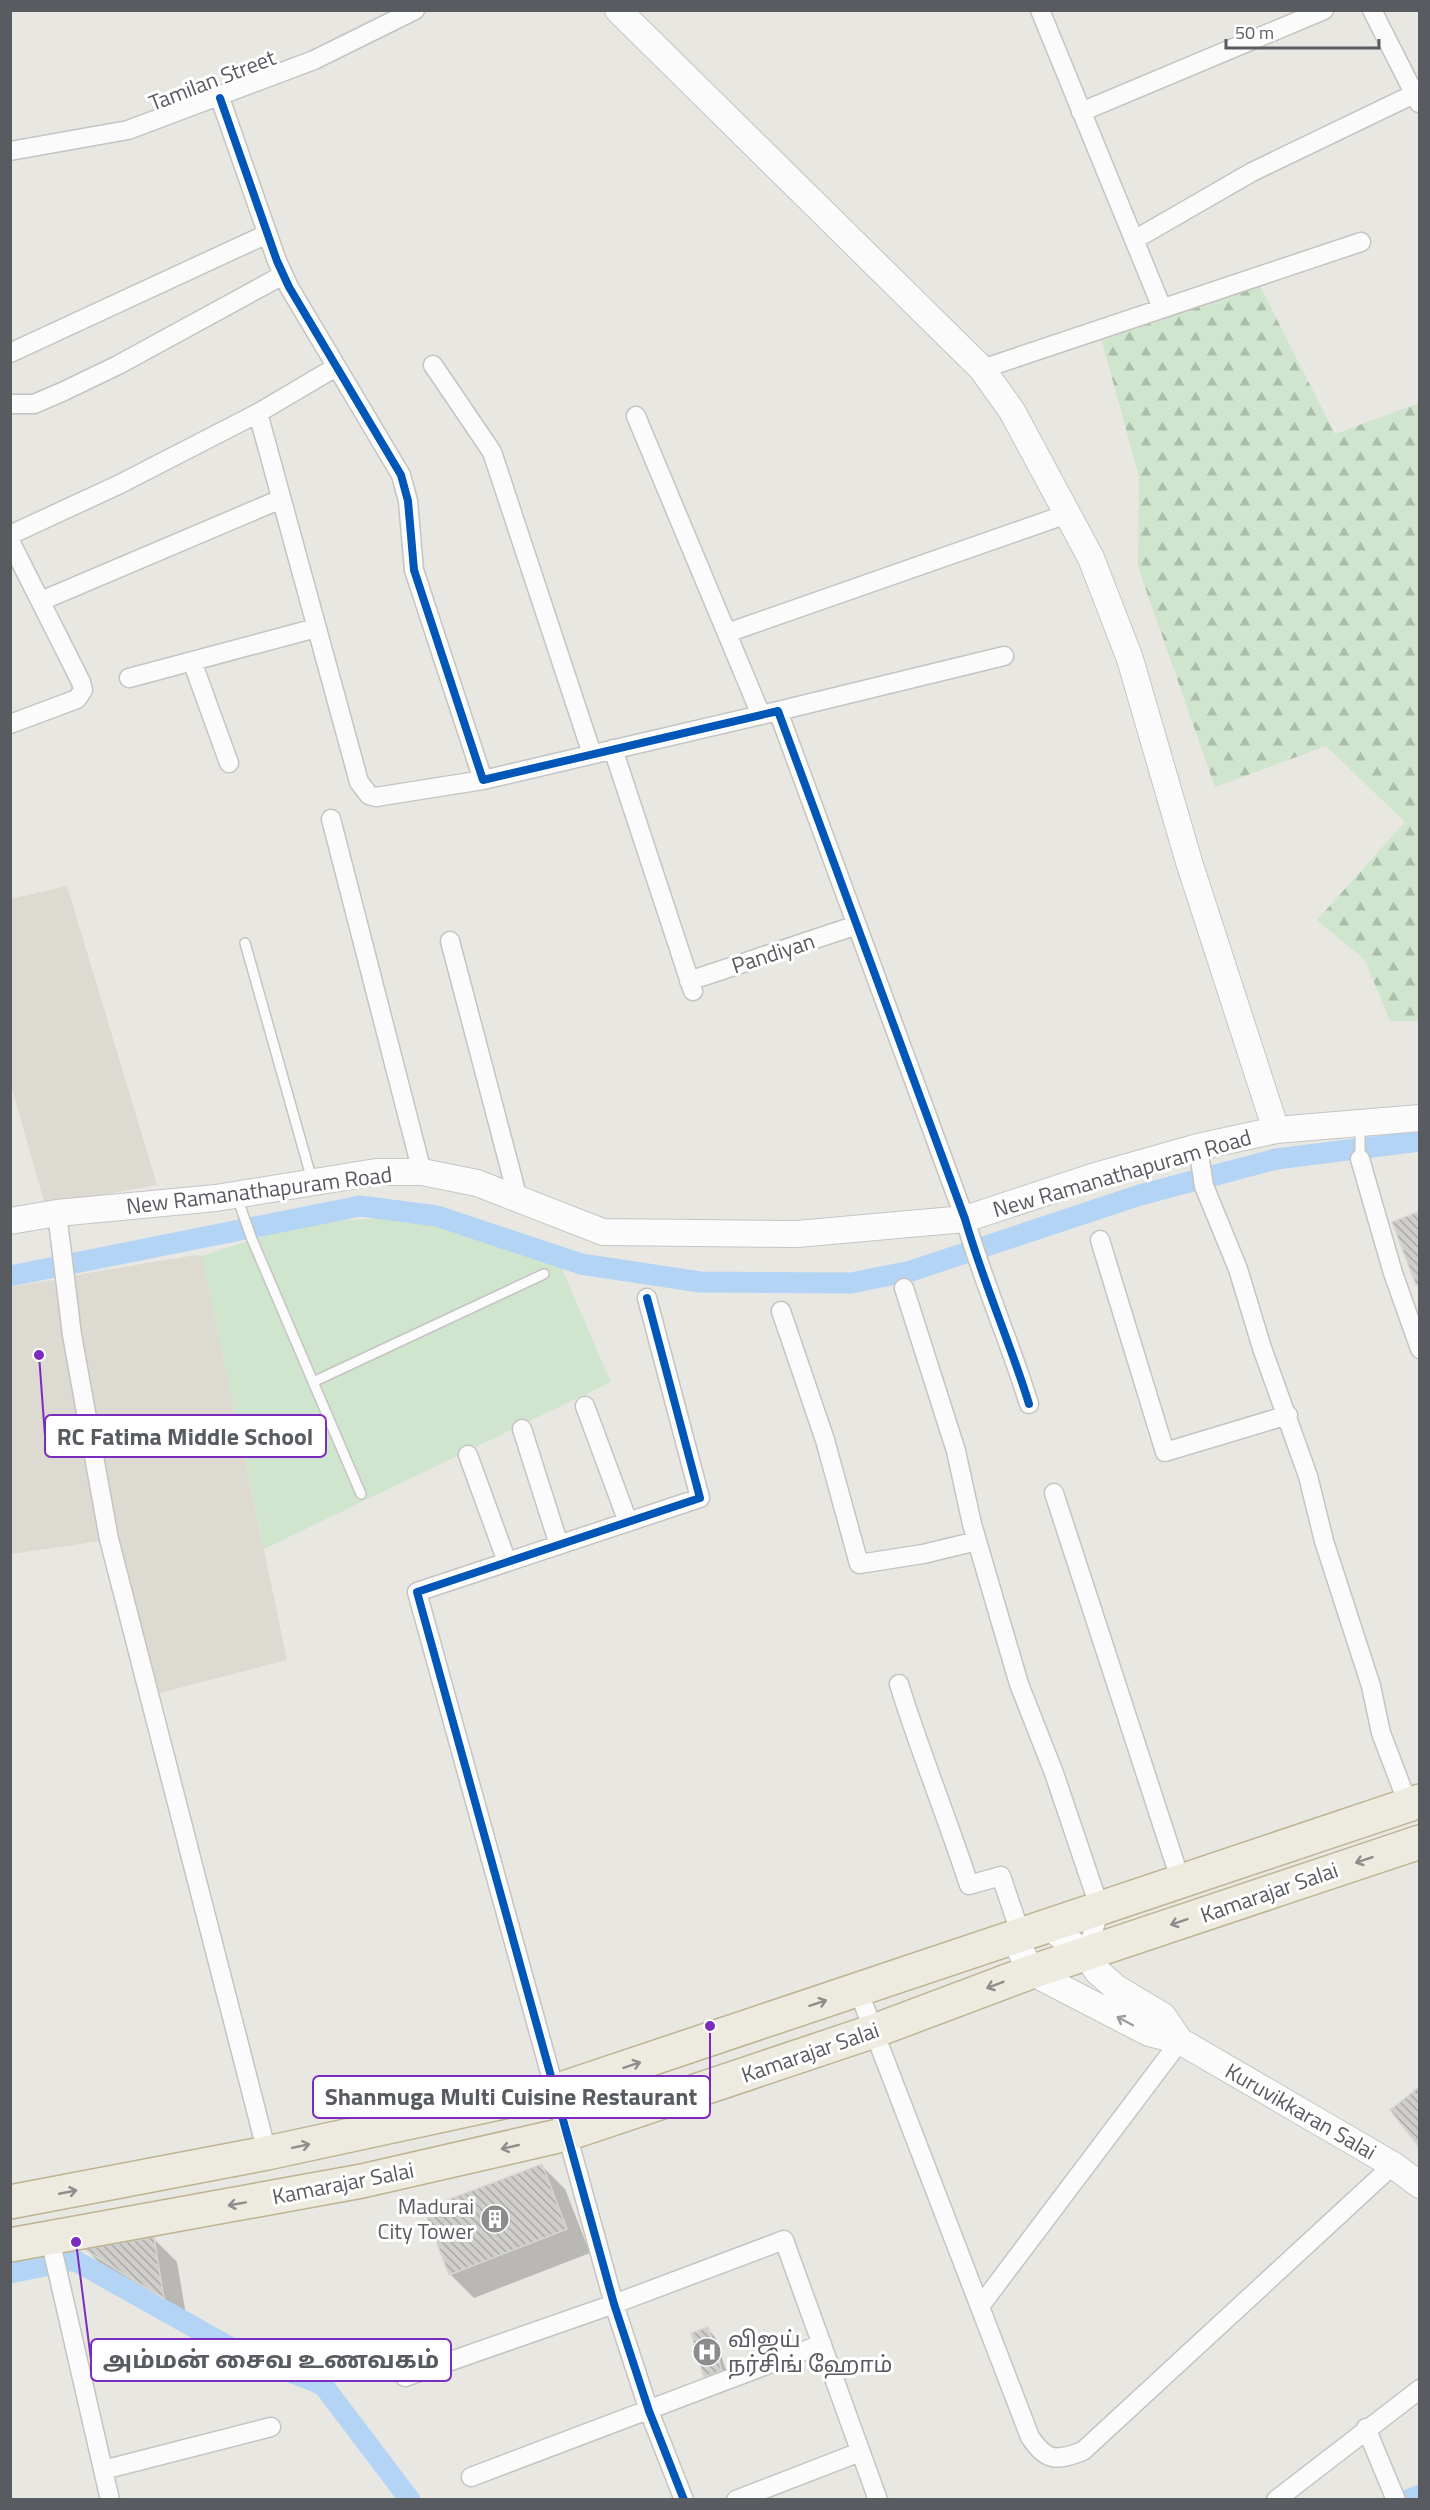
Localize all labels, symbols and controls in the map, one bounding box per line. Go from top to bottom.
scale bar [1226,12,1379,50]
text: 50 m [1235,19,1274,46]
street label: Tamilan Street [144,40,281,120]
street label: Pandiyan [727,924,819,982]
street label: New Ramanathapuram Road [989,1120,1255,1226]
street label: New Ramanathapuram Road [124,1157,394,1223]
callout: RC Fatima Middle School [45,1415,326,1457]
text: RC Fatima Middle School [57,1418,313,1454]
street label: Kamarajar Salai [1196,1853,1342,1931]
one-way arrow [1355,1856,1374,1867]
one-way arrow [1170,1918,1189,1929]
one-way arrow [986,1981,1005,1992]
one-way arrow [808,1997,826,2008]
street label: Kamarajar Salai [737,2013,883,2091]
one-way arrow [1117,2014,1135,2026]
street label: Kuruvikkaran Salai [1219,2054,1383,2168]
one-way arrow [623,2059,642,2070]
callout: Shanmuga Multi Cuisine Restaurant [313,2076,710,2118]
text: Shanmuga Multi Cuisine Restaurant [325,2078,698,2114]
one-way arrow [290,2140,310,2151]
one-way arrow [501,2141,520,2153]
street label: Kamarajar Salai [269,2153,417,2213]
one-way arrow [58,2186,78,2197]
place label: Madurai City Tower [378,2189,474,2248]
one-way arrow [228,2199,247,2210]
building icon: Madurai City Tower [479,2203,511,2235]
place label: விஜய் நர்சிங் ஹோம் [728,2322,892,2381]
hospital icon: விஜய் நர்சிங் ஹோம் [691,2336,723,2368]
callout: அம்மன் சைவ உணவகம் [91,2339,451,2381]
text: அம்மன் சைவ உணவகம் [103,2341,439,2377]

